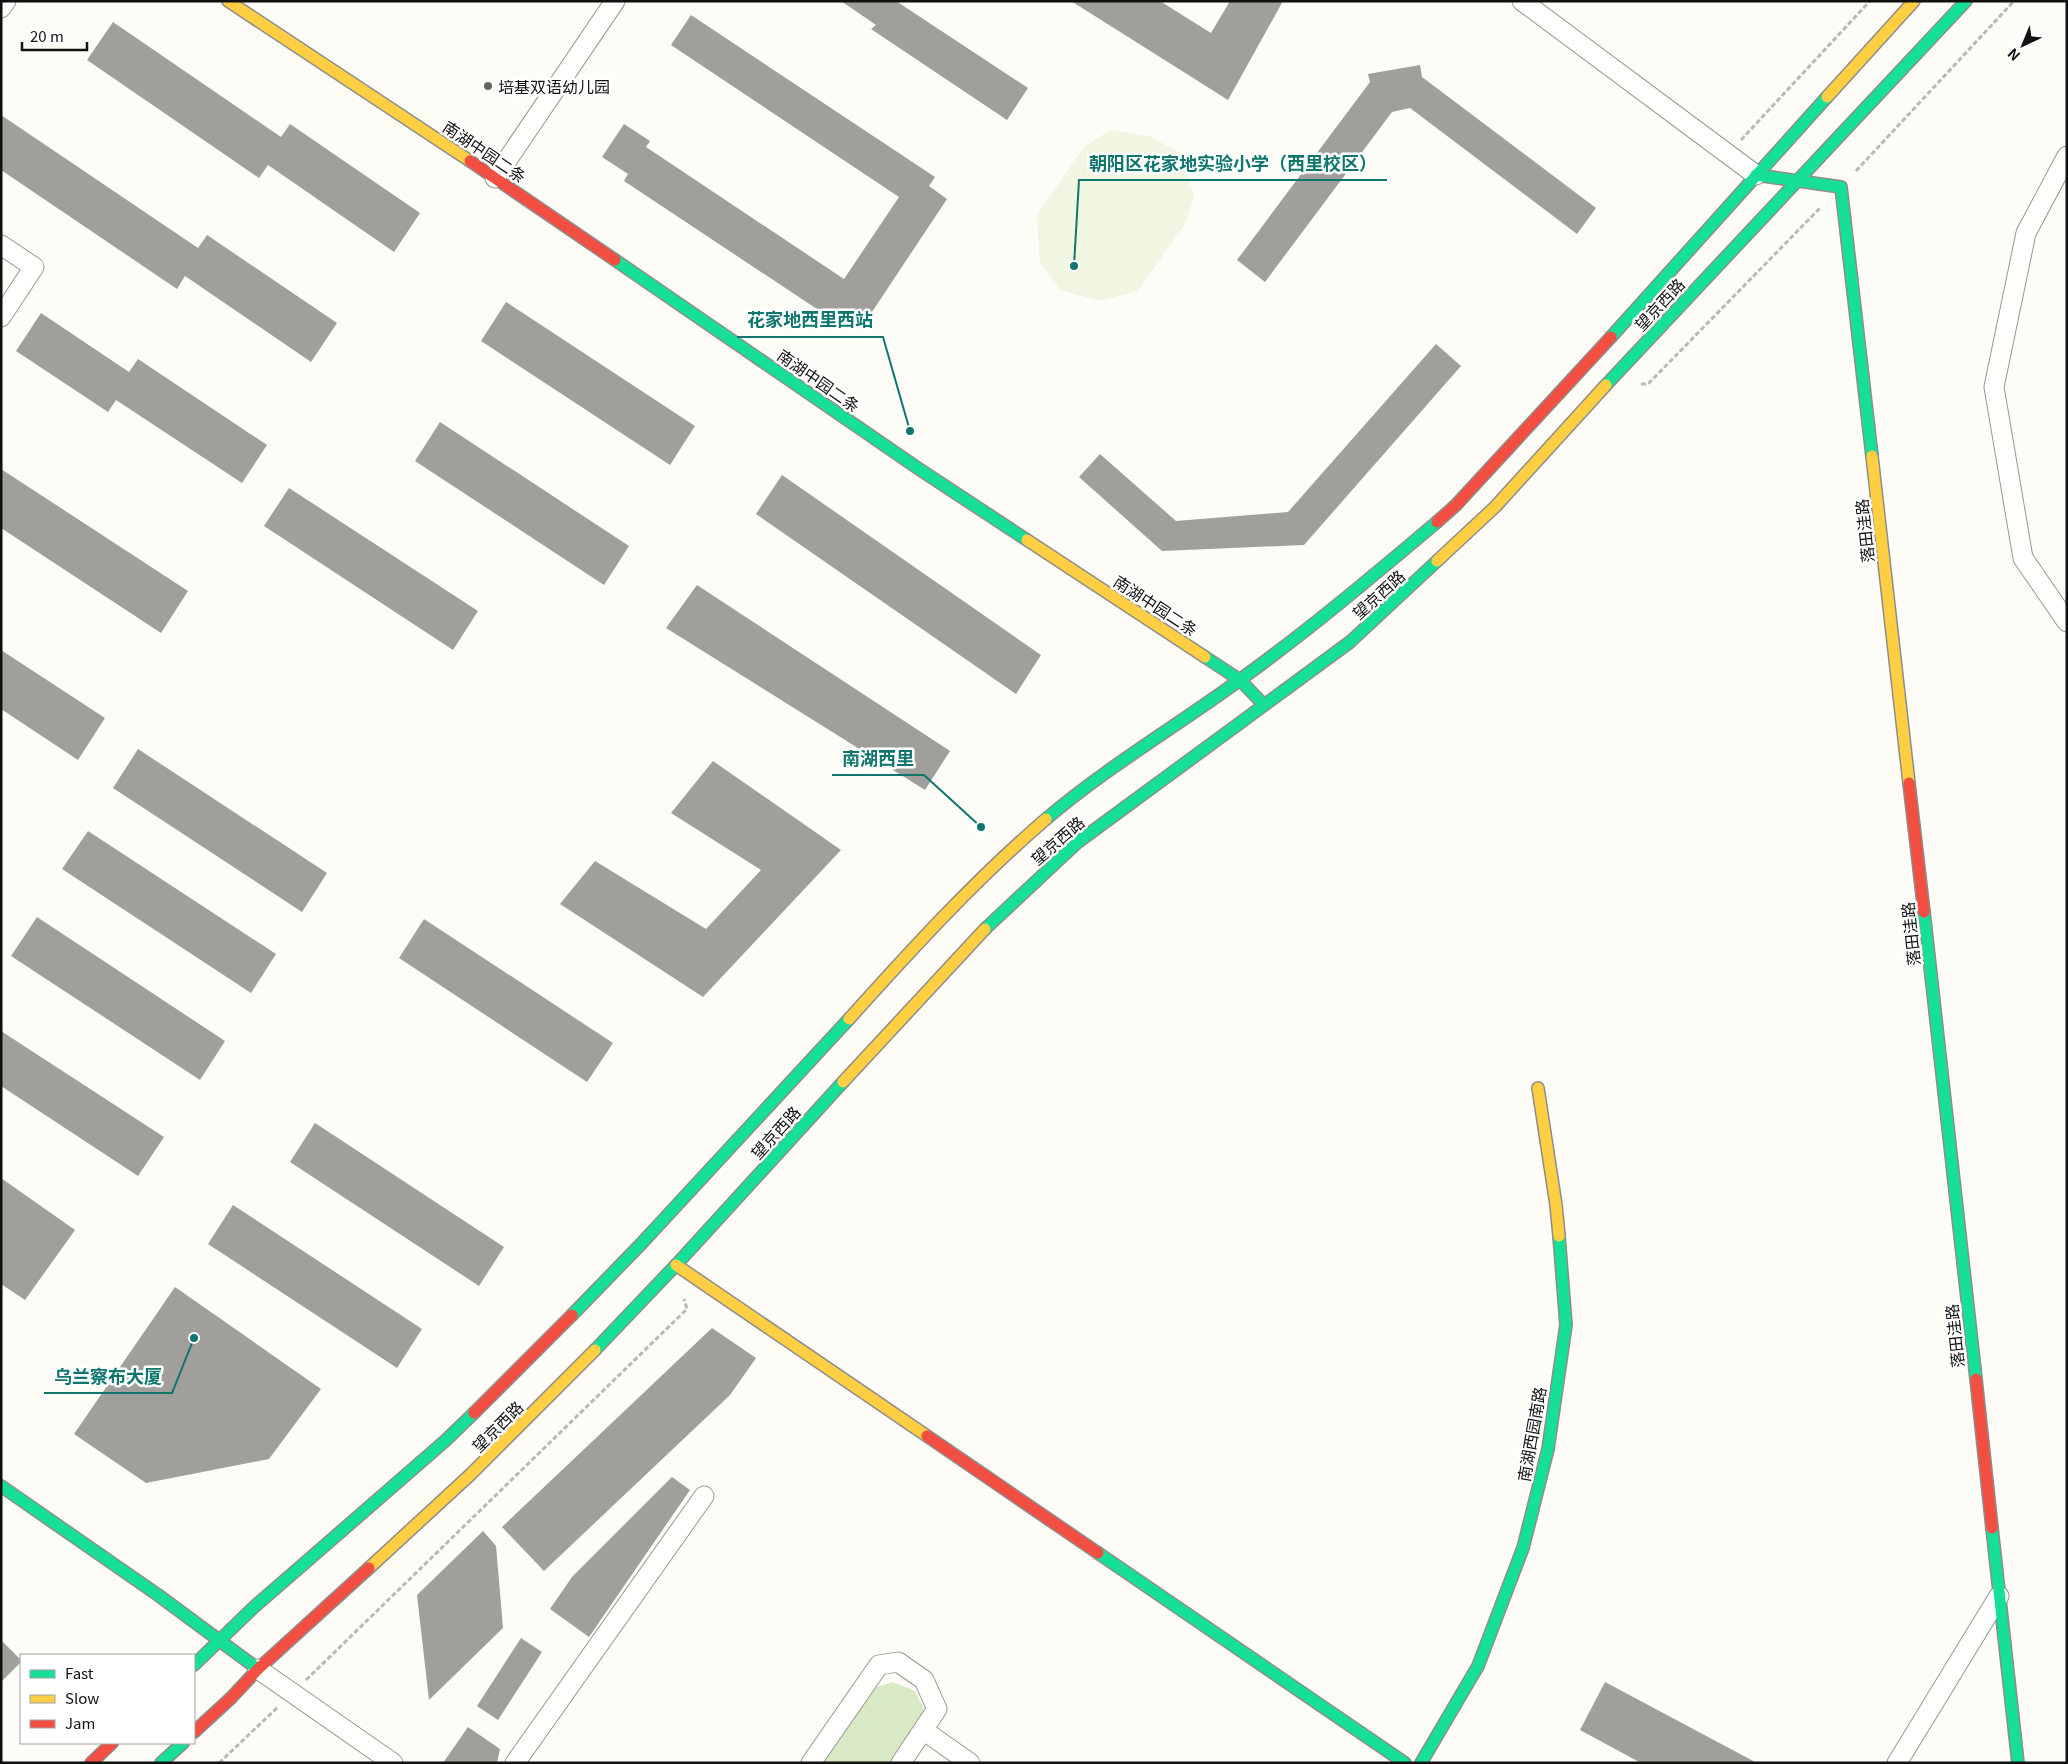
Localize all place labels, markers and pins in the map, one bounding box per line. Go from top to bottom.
place label: 培基双语幼儿园 [498,74,610,98]
marker: 培基双语幼儿园 [482,80,494,92]
callout: 朝阳区花家地实验小学（西里校区） [1079,147,1387,180]
callout: 花家地西里西站 [737,304,883,337]
callout: 南湖西里 [832,742,924,775]
callout: 乌兰察布大厦 [44,1360,172,1393]

